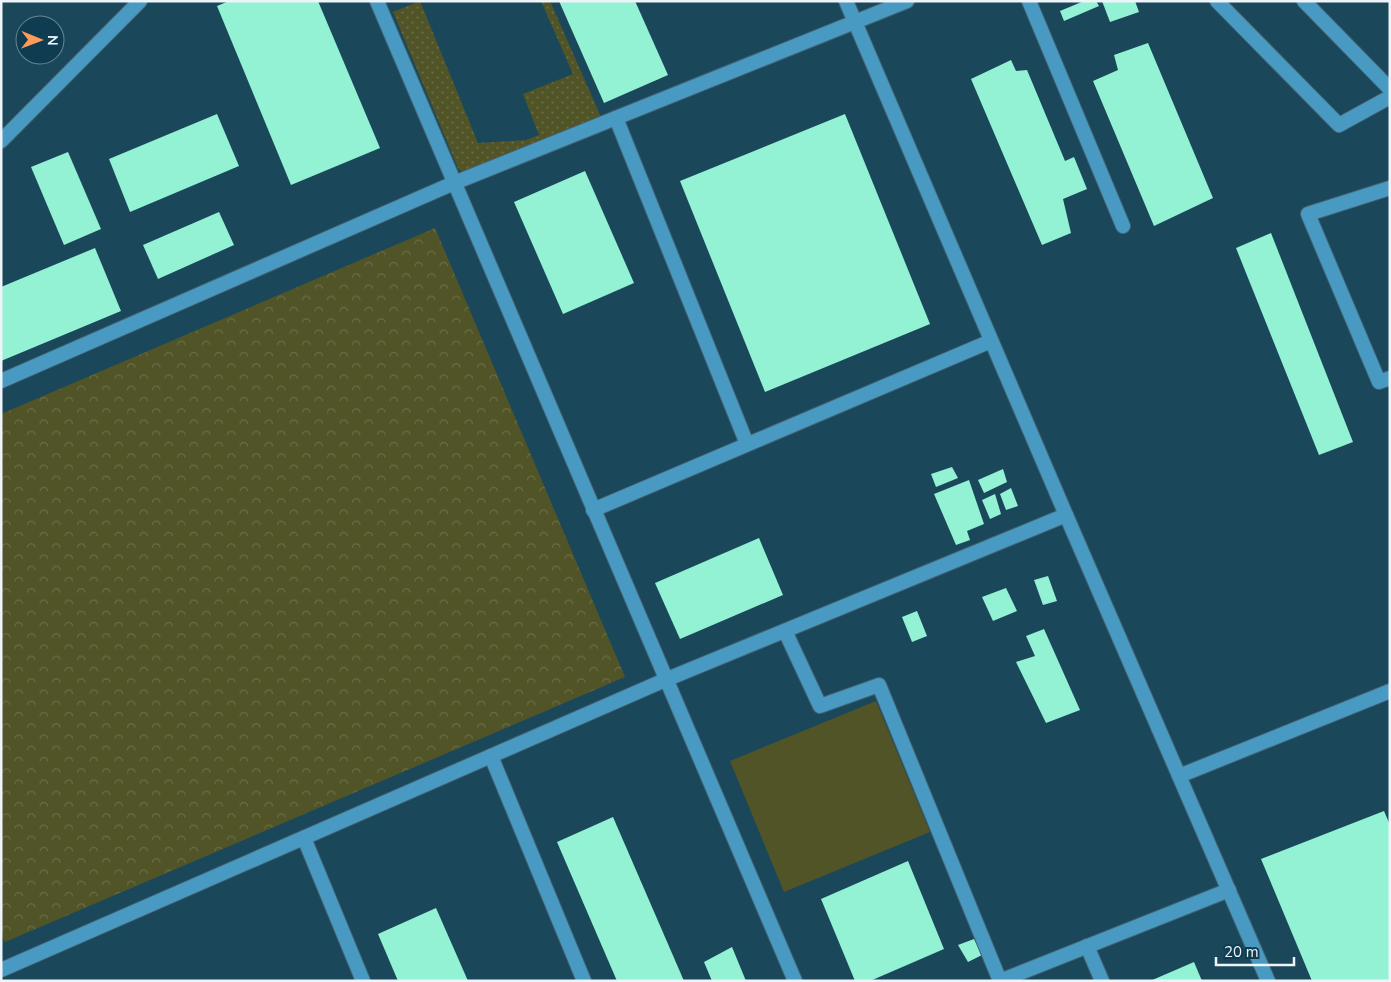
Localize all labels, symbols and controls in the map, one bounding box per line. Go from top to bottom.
north arrow [15,15,65,65]
text: N [43,35,62,46]
scale bar [1216,934,1294,966]
text: 20 m [1224,942,1259,962]

